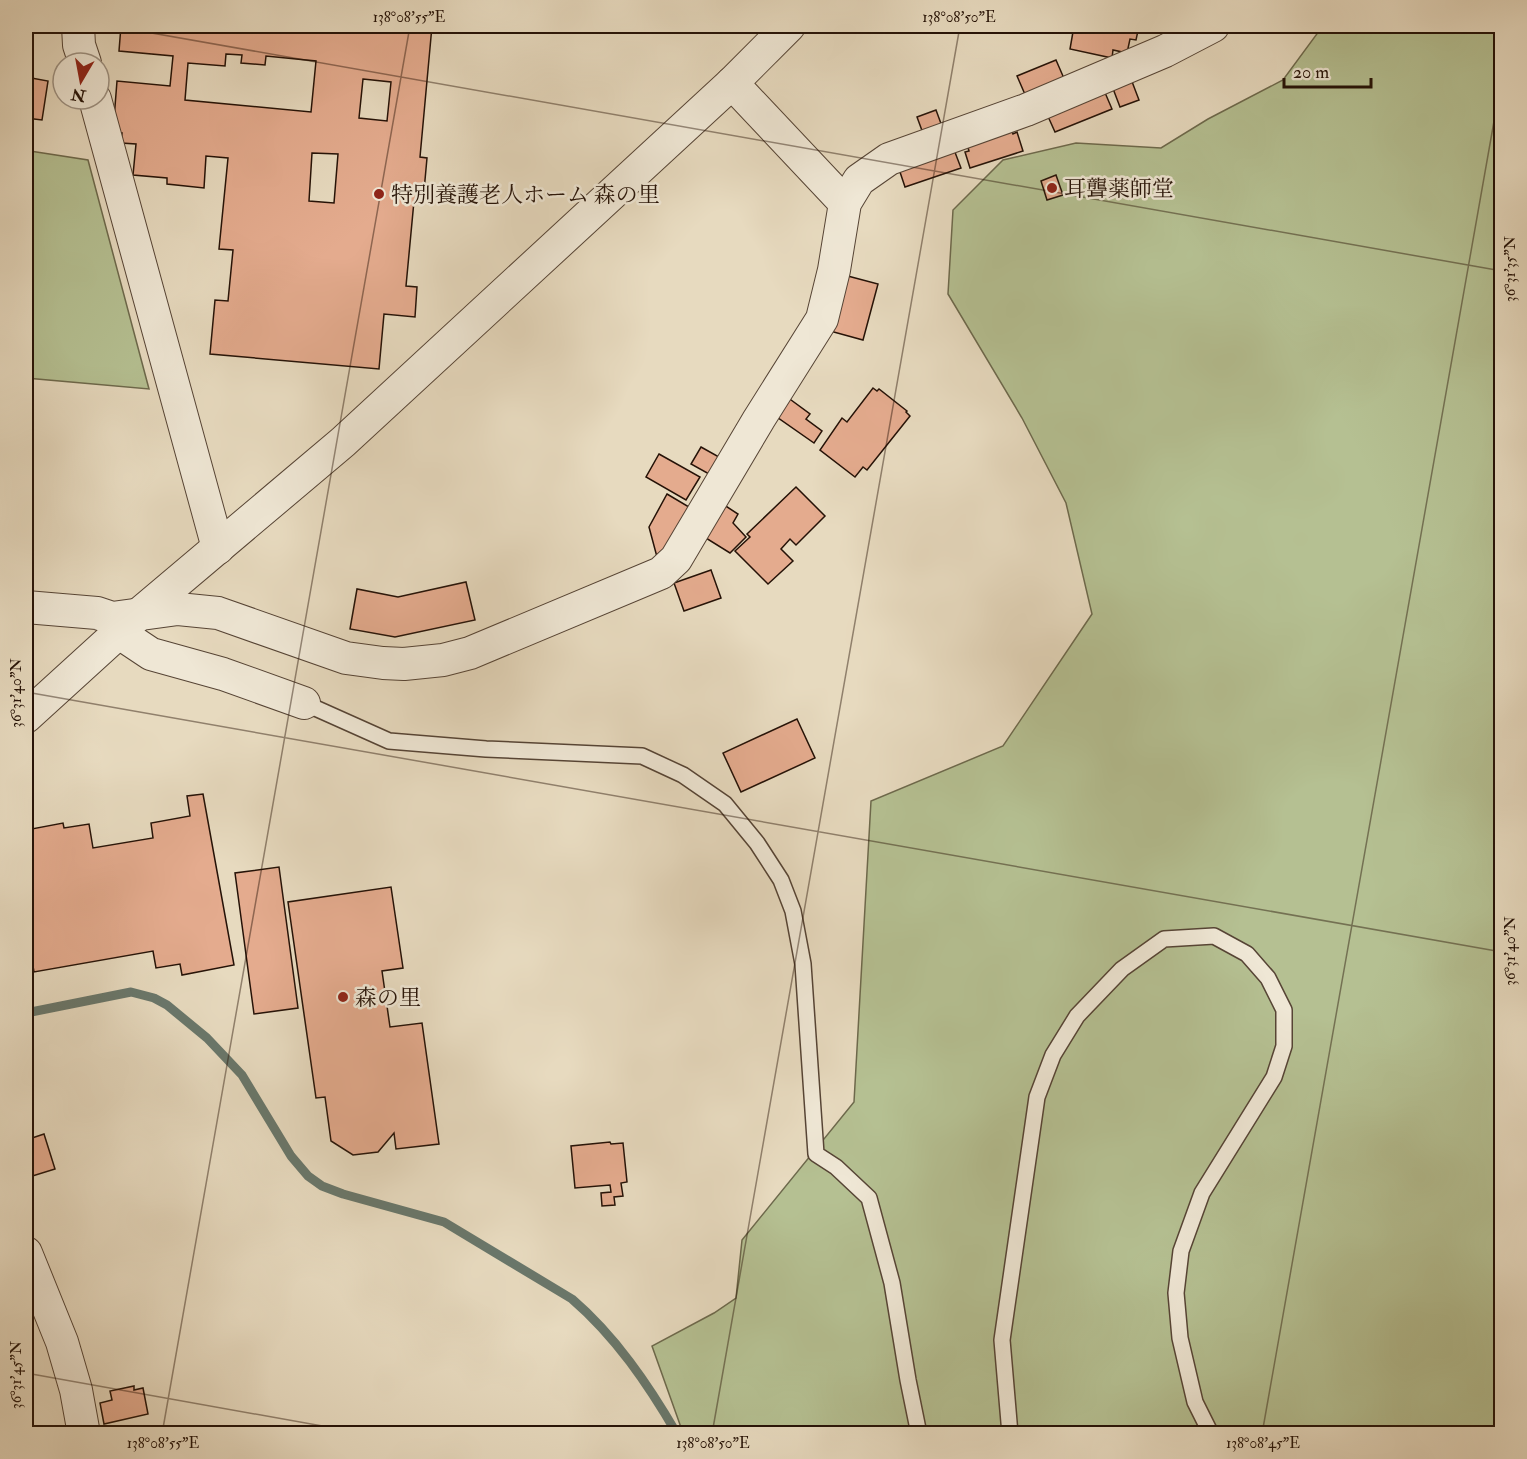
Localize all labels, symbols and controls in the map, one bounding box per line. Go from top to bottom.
text: 138°08'55"E [373,8,445,27]
text: 138°08'50"E [922,8,996,27]
north arrow [51,51,111,111]
scale bar [1284,51,1371,89]
text: 20 m [1293,61,1329,84]
text: N [69,84,88,106]
place label: 耳聾薬師堂 [1064,175,1174,203]
place label: 特別養護老人ホーム 森の里 [391,181,660,209]
marker: 耳聾薬師堂 [1045,181,1059,195]
marker: 特別養護老人ホーム 森の里 [372,187,386,201]
text: 36°31'35"N [1501,235,1520,302]
text: 36°31'40"N [7,658,26,728]
text: 36°31'40"N [1501,916,1520,986]
place label: 森の里 [355,984,421,1012]
marker: 森の里 [336,990,350,1004]
text: 36°31'45"N [7,1340,26,1409]
text: 138°08'55"E [127,1434,199,1453]
text: 138°08'50"E [676,1434,750,1453]
text: 138°08'45"E [1226,1434,1300,1453]

